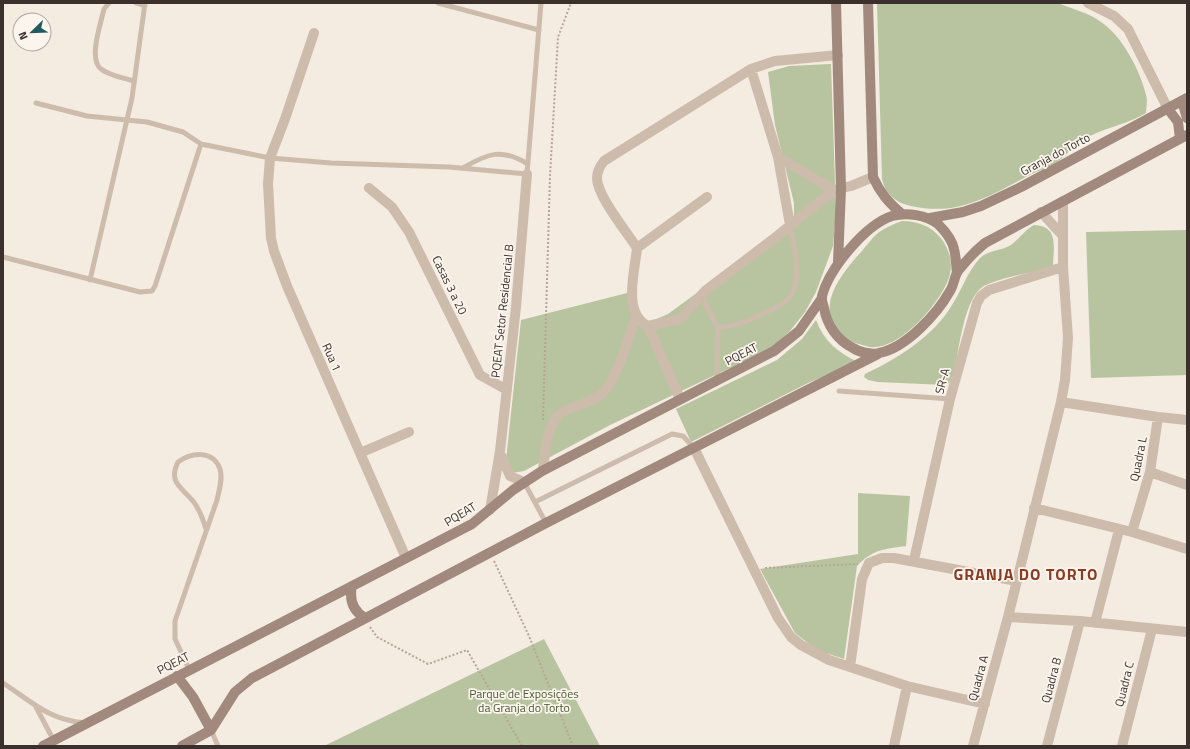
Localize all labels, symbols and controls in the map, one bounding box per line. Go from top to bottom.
north arrow [12,12,52,52]
text: N [14,29,32,43]
street label: Granja do Torto [1017,128,1093,180]
street label: PQEAT Setor Residencial B [486,243,518,379]
street label: Casas 3 a 20 [427,252,473,318]
street label: PQEAT [721,337,761,370]
street label: Rua 1 [317,340,347,374]
street label: SR-A [929,366,955,396]
street label: Quadra L [1124,435,1152,483]
street label: PQEAT [440,497,480,531]
district label: GRANJA DO TORTO [954,562,1098,586]
street label: PQEAT [153,646,193,679]
street label: Quadra A [963,653,993,703]
street label: Quadra B [1036,655,1066,705]
street label: Quadra C [1109,659,1139,709]
park label: Parque de Exposições da Granja do Torto [469,684,579,717]

